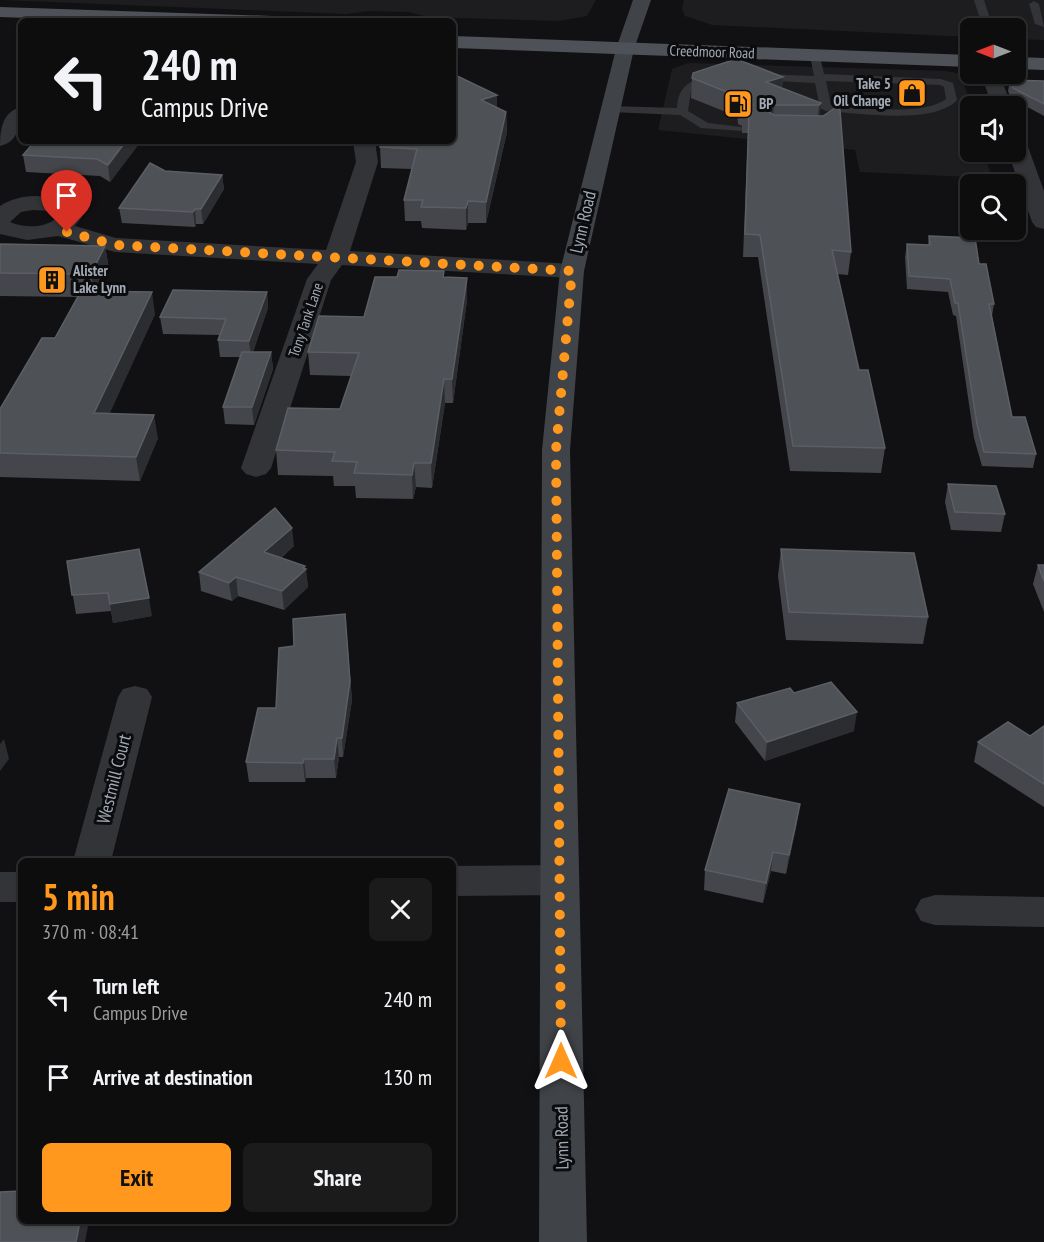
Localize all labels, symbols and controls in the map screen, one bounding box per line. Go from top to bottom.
north arrow [960,18,1026,84]
map controls [960,18,1026,240]
text: 240 m [141,37,238,92]
street label: Creedmoor Road [669,41,755,62]
icon: left [42,42,120,120]
place label: Take 5 Oil Change [833,74,891,110]
shop icon: Take 5 Oil Change [896,77,928,109]
fuel station icon: BP [722,88,754,120]
text: Campus Drive [141,90,269,124]
place label: BP [759,94,774,113]
button: sound [960,96,1026,162]
pin [41,170,92,232]
button: search [960,174,1026,240]
icon: arrive [50,179,83,212]
street label: Lynn Road [564,189,601,255]
place label: Alister Lake Lynn [72,261,126,297]
building icon: Alister Lake Lynn [36,264,68,296]
street label: Tony Tank Lane [284,280,327,360]
street label: Westmill Court [91,732,136,826]
text: 5 min [42,873,115,920]
button: close [369,878,432,941]
text: 370 m · 08:41 [42,919,139,945]
text: Turn left [93,972,159,1000]
icon: left [42,983,75,1016]
text: 240 m [383,985,432,1013]
text: Campus Drive [93,1000,188,1026]
position arrow [529,1029,593,1093]
icon: arrive [42,1061,75,1094]
text: Arrive at destination [93,1063,253,1091]
text: 130 m [383,1063,432,1091]
street label: Lynn Road [549,1106,574,1170]
button: Exit [42,1143,231,1212]
button: Share [243,1143,432,1212]

